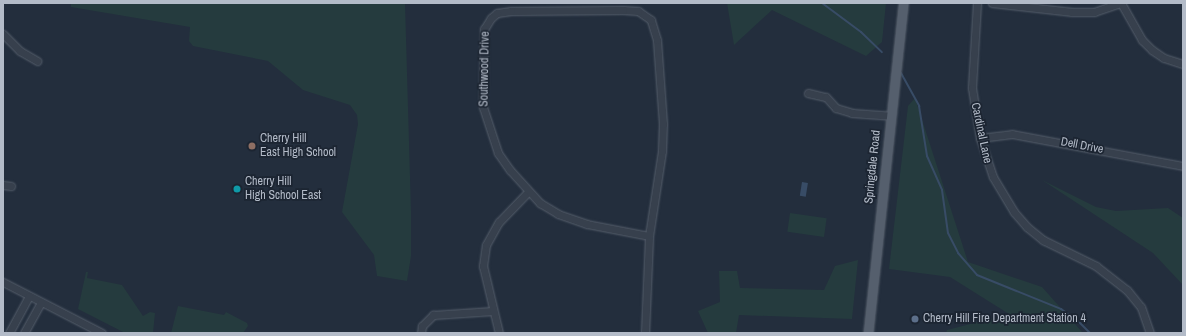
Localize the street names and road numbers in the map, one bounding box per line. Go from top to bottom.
street label: Southwood Drive [477,31,493,107]
street label: Cardinal Lane [968,101,994,165]
street label: Springdale Road [862,130,884,204]
street label: Dell Drive [1059,135,1105,157]

